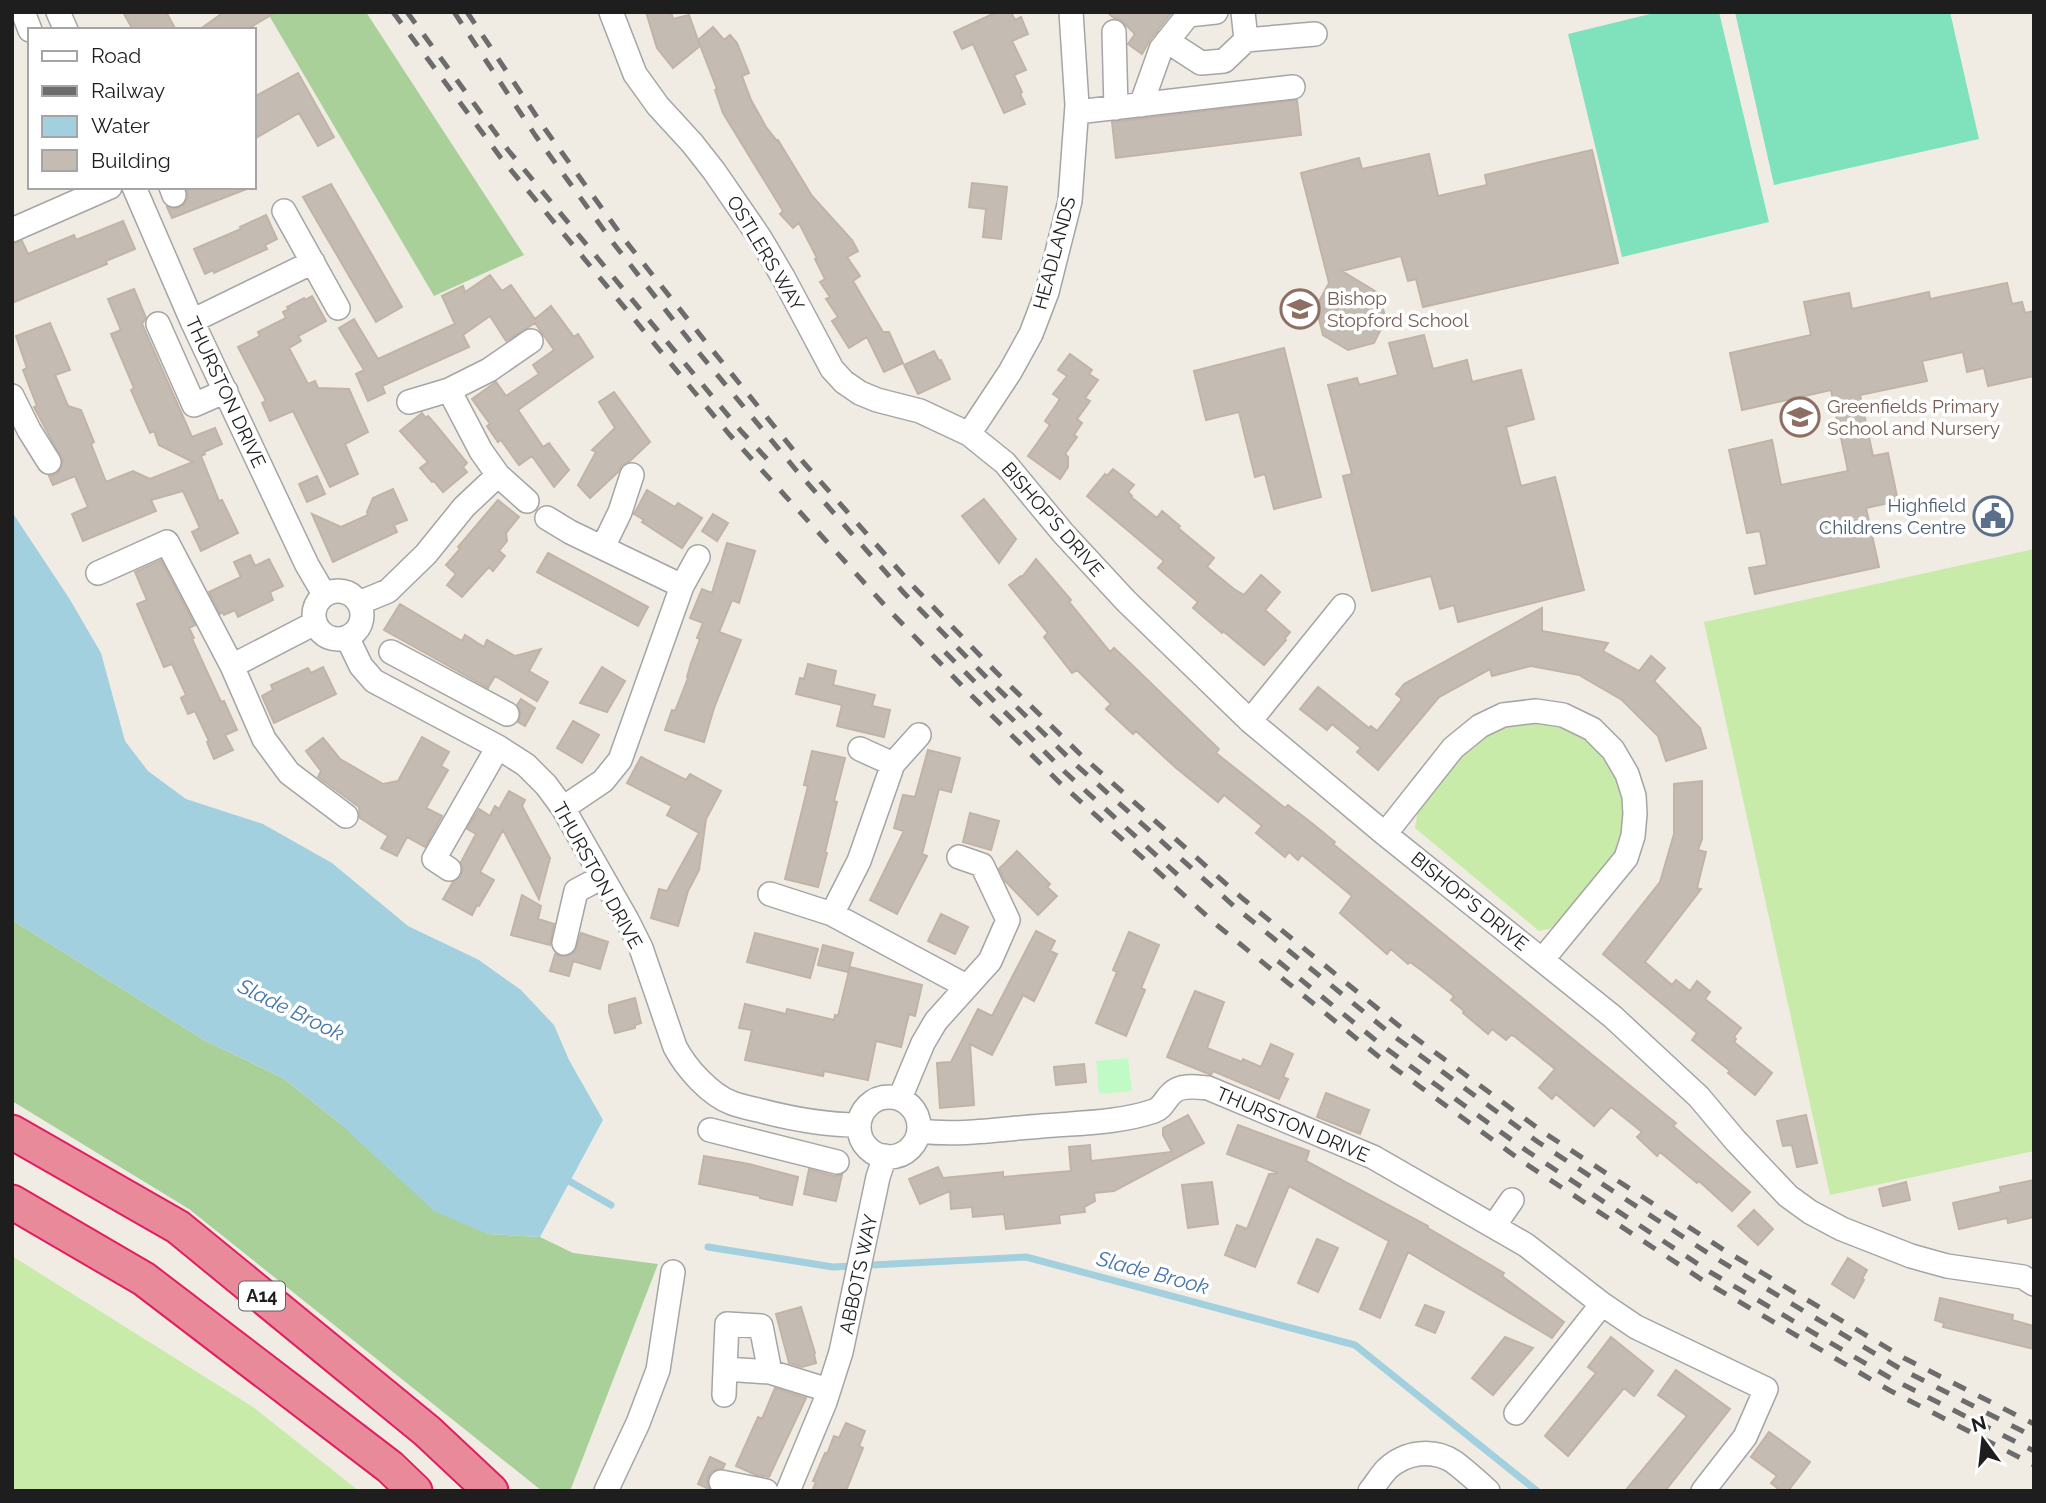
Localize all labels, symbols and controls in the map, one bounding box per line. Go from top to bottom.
legend [28,28,256,189]
text: Road [91,43,141,68]
text: Railway [91,78,165,103]
text: Water [91,113,150,138]
text: Building [91,148,171,173]
street label: OSTLERS WAY [723,191,809,315]
street label: HEADLANDS [1028,194,1080,312]
place label: Bishop Stopford School [1327,287,1469,331]
school or university icon: Bishop Stopford School [1279,288,1321,330]
street label: THURSTON DRIVE [181,313,271,471]
place label: Greenfields Primary School and Nursery [1827,395,2000,439]
school or university icon: Greenfields Primary School and Nursery [1779,396,1821,438]
street label: BISHOP'S DRIVE [997,457,1109,581]
place label: Highfield Childrens Centre [1819,494,1966,538]
public building icon: Highfield Childrens Centre [1972,495,2014,537]
street label: THURSTON DRIVE [549,798,647,952]
street label: BISHOP'S DRIVE [1407,847,1533,955]
water label: Slade Brook [233,973,348,1046]
street label: THURSTON DRIVE [1213,1082,1373,1166]
street label: ABBOTS WAY [835,1212,882,1336]
water label: Slade Brook [1093,1245,1212,1299]
road number: A14 [239,1282,285,1310]
north arrow [1948,1405,2018,1475]
text: N [1969,1411,1988,1436]

